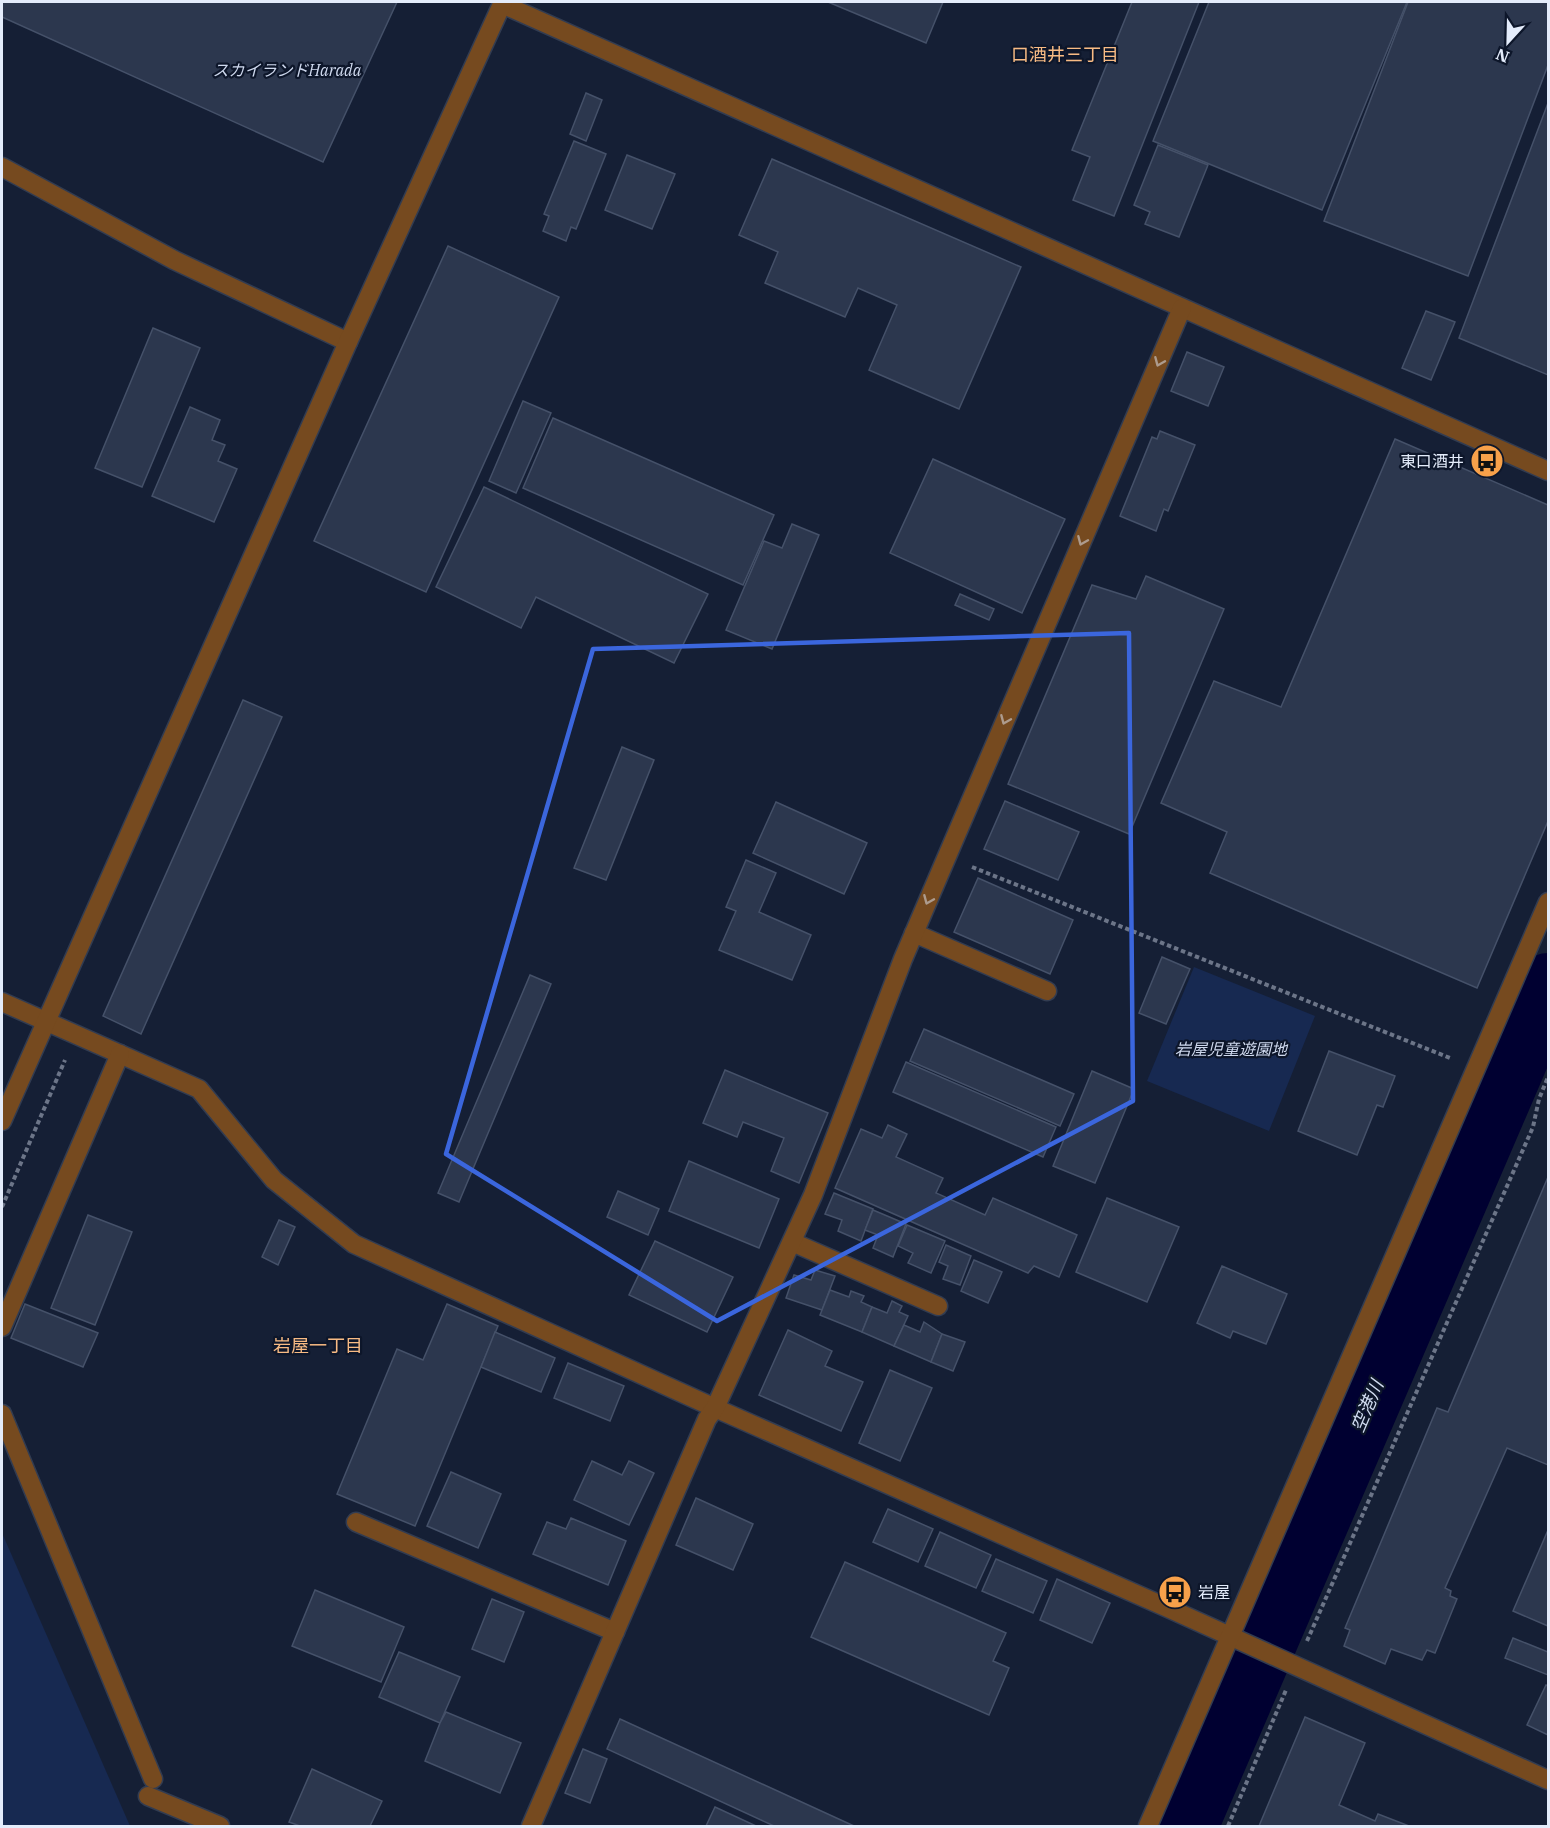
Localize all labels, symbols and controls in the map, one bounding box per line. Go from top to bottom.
north arrow [1478,12,1538,72]
district label: 口酒井三丁目 [1011,43,1119,66]
text: N [1493,44,1512,68]
park label: スカイランドHarada [212,60,362,80]
one-way arrow [1154,356,1166,367]
bus stop icon: 東口酒井 [1469,443,1505,479]
place label: 東口酒井 [1400,451,1464,471]
one-way arrow [1077,535,1089,546]
one-way arrow [1000,714,1012,725]
one-way arrow [923,893,935,904]
park label: 岩屋児童遊園地 [1175,1039,1289,1059]
district label: 岩屋一丁目 [273,1334,363,1357]
water label: 空港川 [1346,1375,1389,1435]
bus stop icon: 岩屋 [1157,1574,1193,1610]
place label: 岩屋 [1198,1582,1230,1602]

